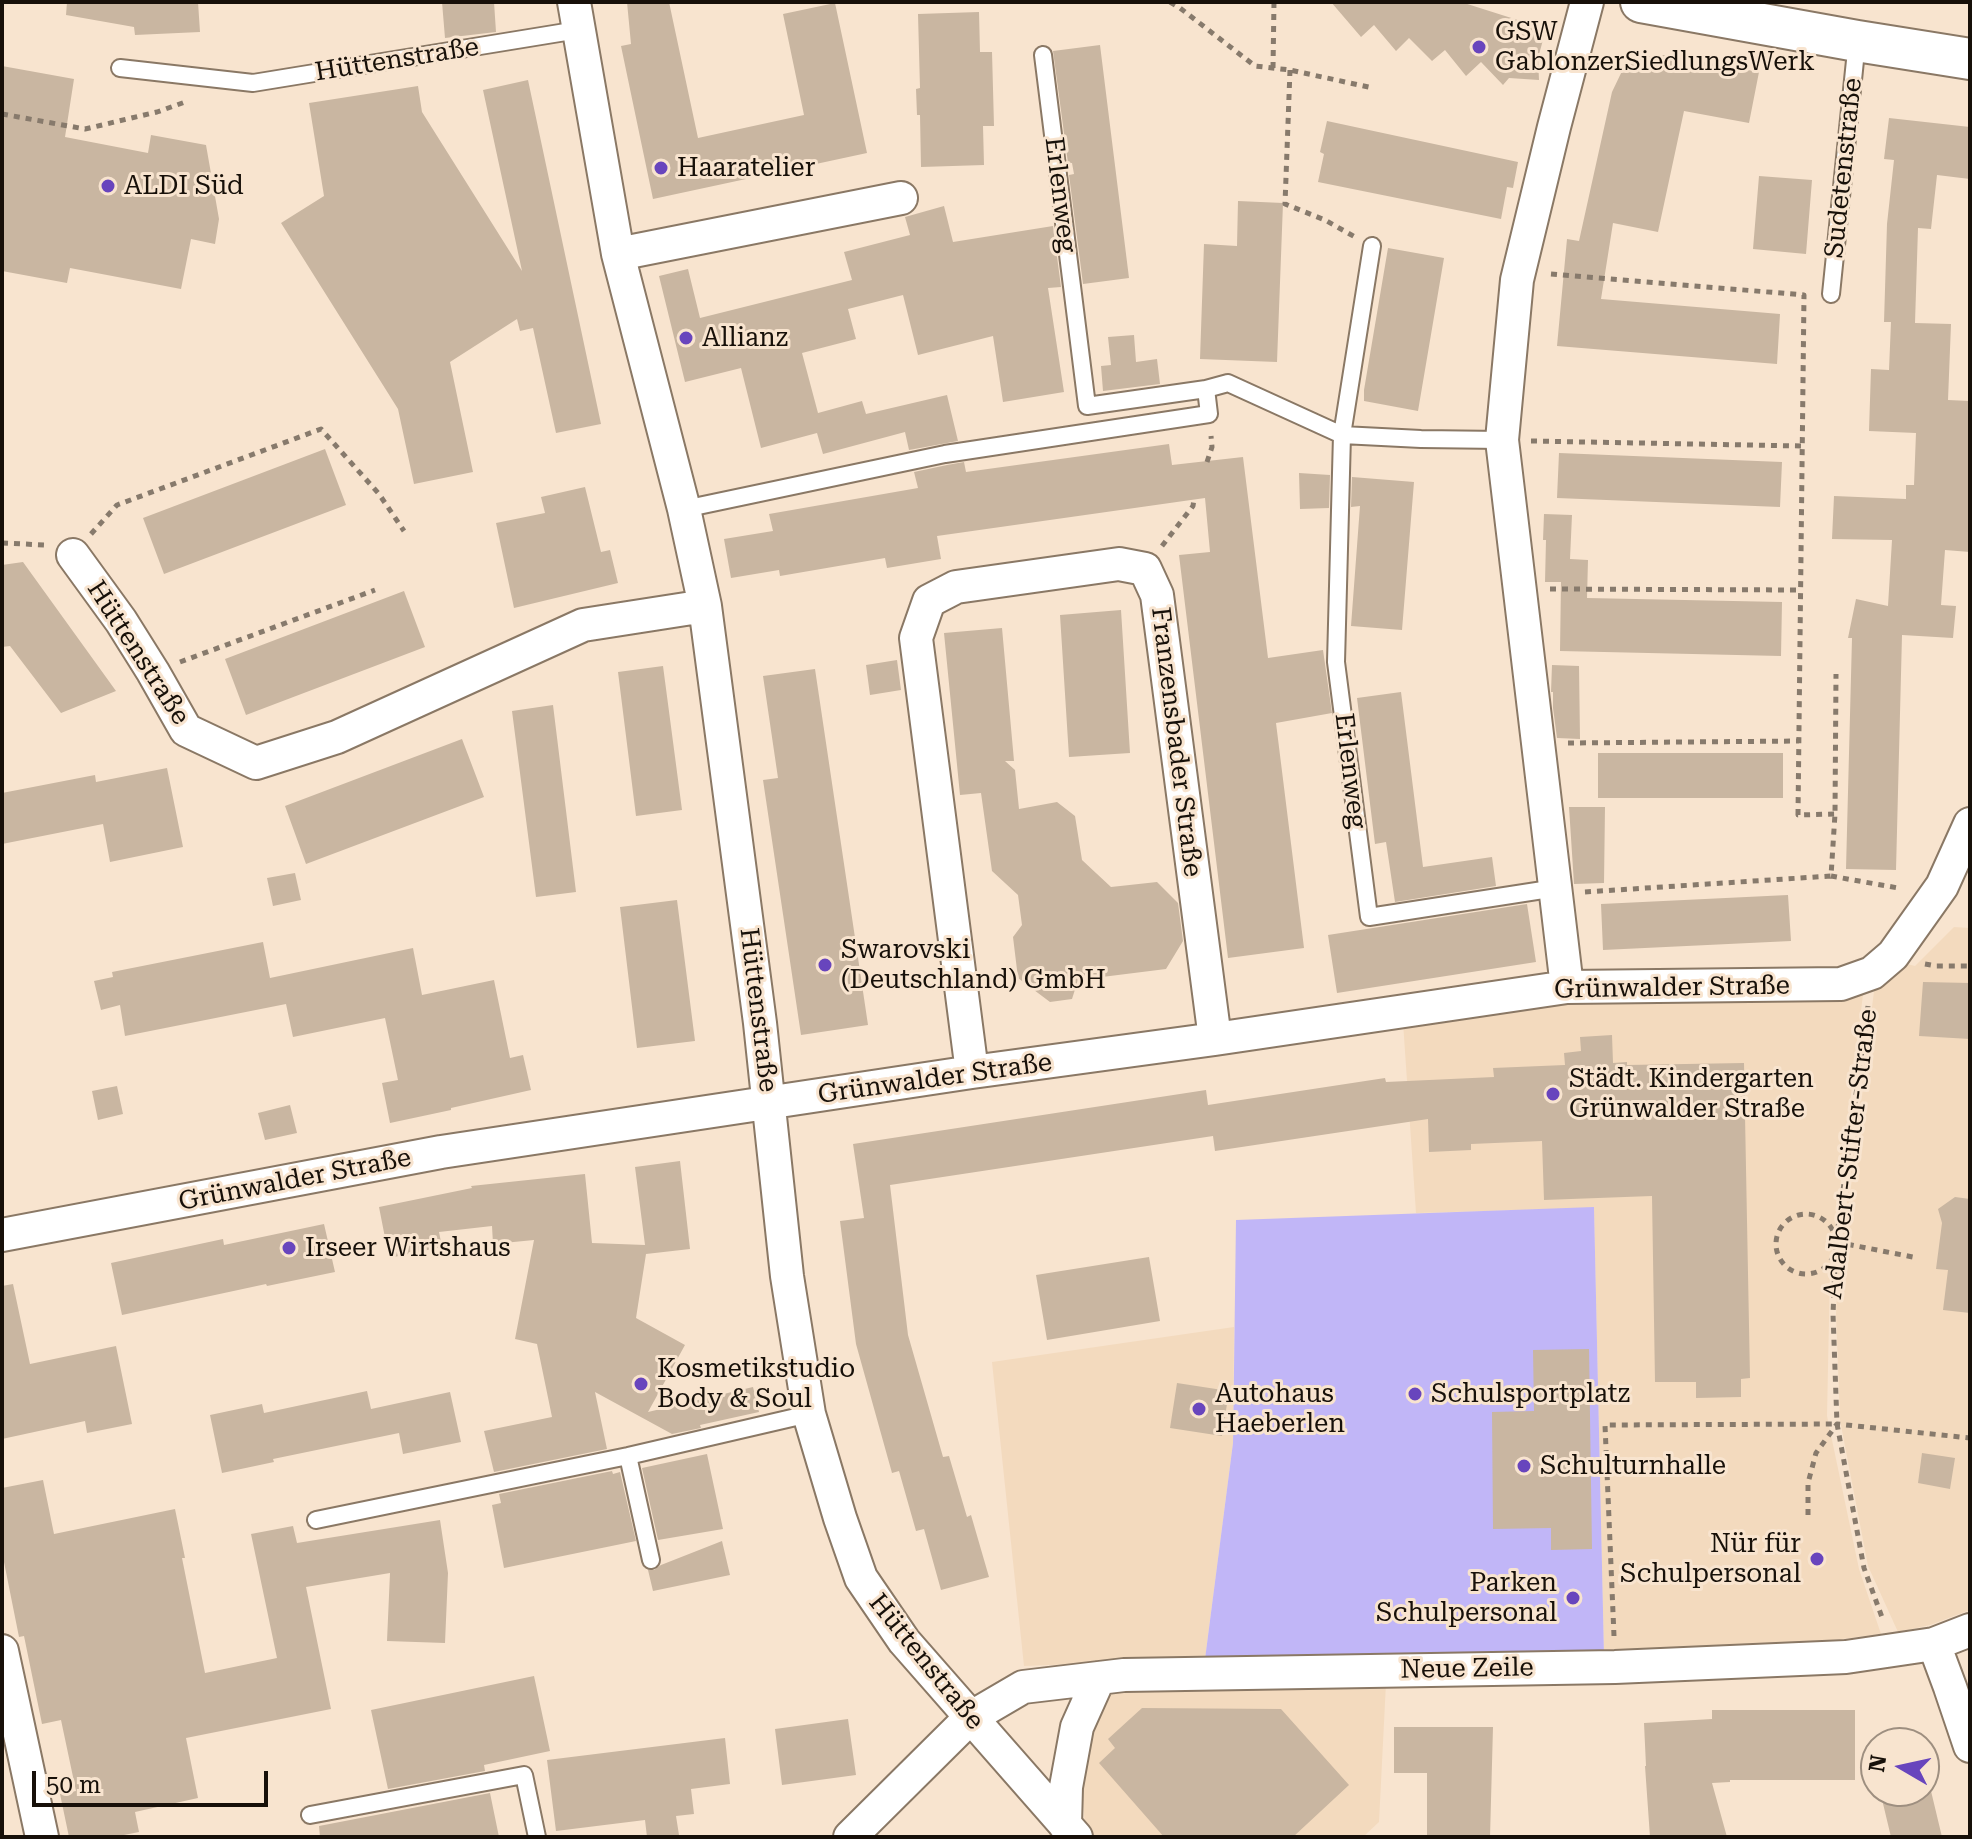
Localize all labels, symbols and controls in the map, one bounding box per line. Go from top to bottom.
place label: GSW GablonzerSiedlungsWerk [1495,16,1815,78]
street label: Hüttenstraße [313,32,481,88]
marker: GSW GablonzerSiedlungsWerk [1470,38,1488,56]
street label: Sudetenstraße [1819,76,1869,260]
street label: Erlenweg [1037,135,1083,255]
place label: Haaratelier [677,152,815,184]
marker: Haaratelier [652,159,670,177]
place label: ALDI Süd [124,170,244,202]
marker: ALDI Süd [99,177,117,195]
place label: Allianz [702,322,788,354]
marker: Allianz [677,329,695,347]
street label: Hüttenstraße [80,575,196,731]
street label: Franzensbader Straße [1144,605,1208,879]
street label: Erlenweg [1327,711,1373,831]
street label: Hüttenstraße [732,926,784,1094]
place label: Swarovski (Deutschland) GmbH [841,934,1106,996]
marker: Swarovski (Deutschland) GmbH [816,956,834,974]
street label: Grünwalder Straße [1554,970,1790,1006]
street label: Adalbert-Stifter-Straße [1818,1007,1884,1301]
street label: Grünwalder Straße [816,1047,1054,1111]
place label: Städt. Kindergarten Grünwalder Straße [1569,1063,1814,1124]
marker: Städt. Kindergarten Grünwalder Straße [1544,1085,1562,1103]
street label: Grünwalder Straße [176,1142,414,1218]
place label: Irseer Wirtshaus [305,1232,511,1264]
marker: Irseer Wirtshaus [280,1239,298,1257]
place label: Kosmetikstudio Body & Soul [657,1353,855,1414]
marker: Kosmetikstudio Body & Soul [632,1375,650,1393]
place label: Autohaus Haeberlen [1215,1378,1345,1440]
place label: Schulsportplatz [1431,1378,1630,1410]
marker: Schulsportplatz [1406,1385,1424,1403]
marker: Autohaus Haeberlen [1190,1400,1208,1418]
place label: Schulturnhalle [1540,1450,1726,1482]
marker: Schulturnhalle [1515,1457,1533,1475]
place label: Nür für Schulpersonal [1620,1528,1801,1590]
marker: Nür für Schulpersonal [1808,1550,1826,1568]
place label: Parken Schulpersonal [1376,1567,1557,1628]
street label: Hüttenstraße [862,1588,990,1736]
marker: Parken Schulpersonal [1564,1589,1582,1607]
street label: Neue Zeile [1400,1652,1534,1686]
north arrow [1860,1727,1940,1807]
text: N [1864,1753,1891,1774]
scale bar [36,1755,272,1805]
text: 50 m [46,1771,101,1799]

